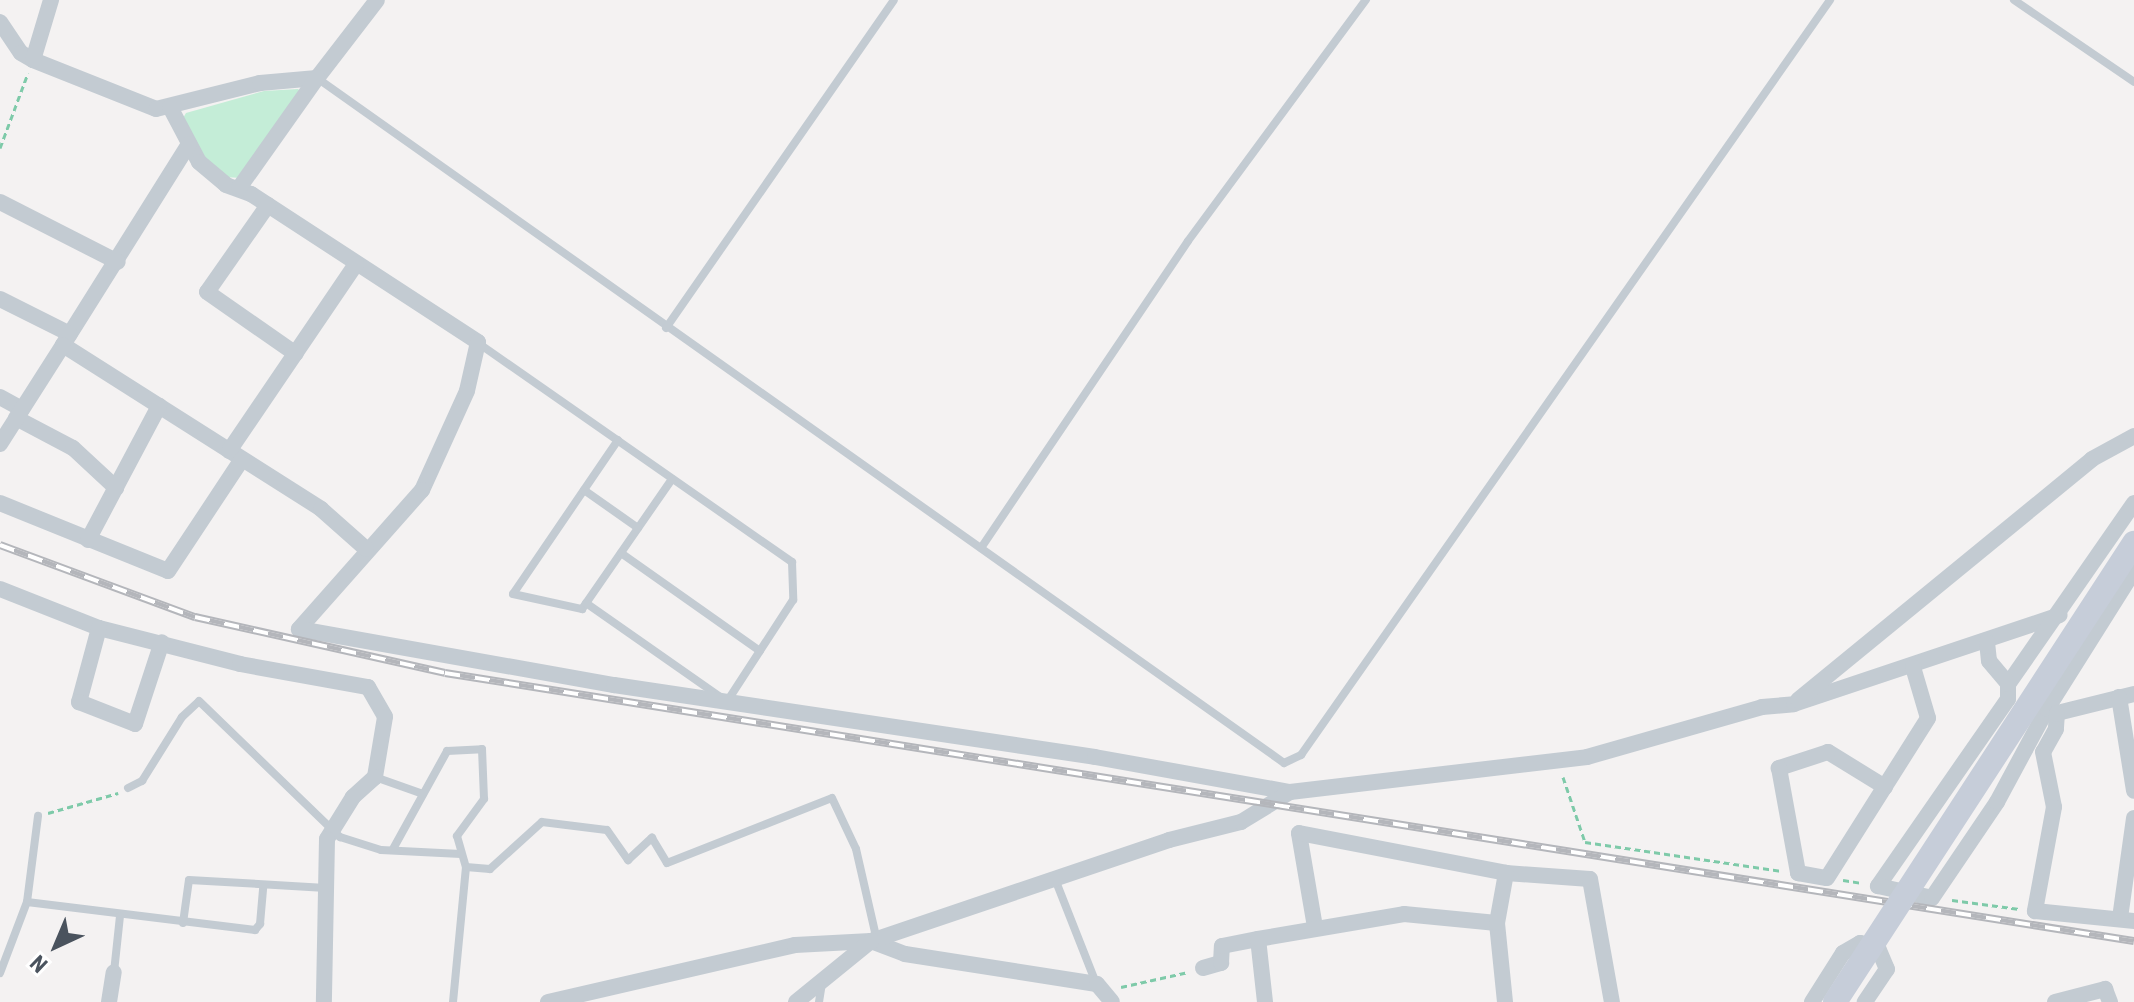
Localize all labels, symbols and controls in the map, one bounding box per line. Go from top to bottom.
north arrow [16,906,96,986]
text: N [25,950,53,977]

